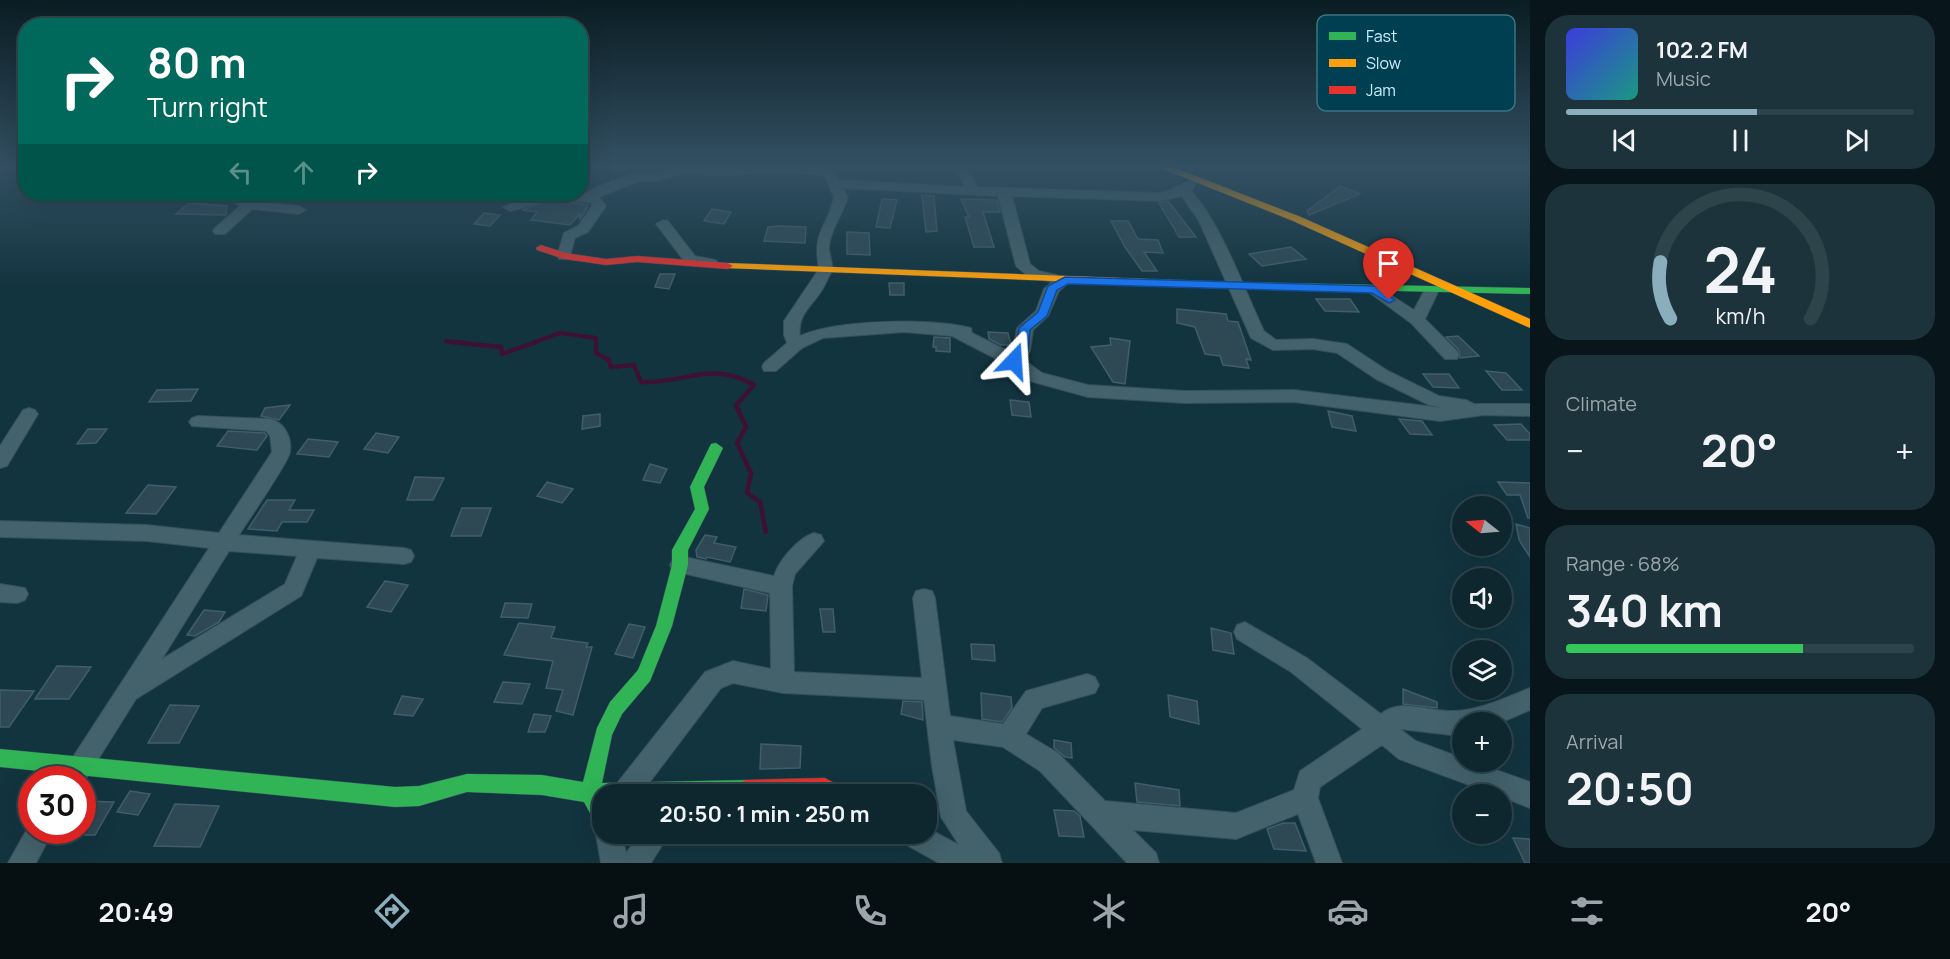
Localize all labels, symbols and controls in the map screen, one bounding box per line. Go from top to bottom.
legend [1317,15,1515,111]
text: Fast [1366,25,1397,47]
text: 80 m [147,33,247,91]
text: 102.2 FM [1656,35,1748,65]
icon: right [48,42,126,120]
text: Slow [1366,52,1401,74]
text: Music [1656,65,1711,92]
text: Jam [1366,79,1396,101]
text: Turn right [147,88,268,125]
icon: previous [1608,124,1641,157]
icon: pause [1724,124,1757,157]
icon: next [1840,124,1873,157]
icon: left [224,156,257,189]
icon: ahead [287,156,320,189]
icon: right [350,156,383,189]
text: 24 [1703,226,1777,312]
pin [1363,238,1414,300]
icon: arrive [1372,247,1405,280]
text: km/h [1715,302,1765,331]
position arrow [982,329,1046,393]
text: Climate [1566,390,1637,417]
text: 20° [1701,419,1778,481]
text: − [1566,428,1584,473]
text: + [1895,428,1914,473]
north arrow [1452,496,1512,556]
map controls [1452,496,1512,844]
text: Range · 68% [1566,550,1680,577]
button: sound [1452,568,1512,628]
text: 340 km [1566,579,1723,641]
button: layers [1452,640,1512,700]
button: + [1452,712,1512,772]
text: Arrival [1566,728,1623,755]
text: 20:50 [1566,757,1694,819]
speed limit sign: 30 [18,766,96,844]
button: − [1452,784,1512,844]
text: 20:50 · 1 min · 250 m [659,799,870,829]
icon: directions [371,890,413,932]
icon: music [610,890,652,932]
icon: phone [849,890,891,932]
icon: climate [1088,890,1130,932]
icon: car [1327,890,1369,932]
icon: filters [1566,890,1608,932]
text: 20:49 [99,893,174,930]
text: 20° [1805,893,1851,930]

